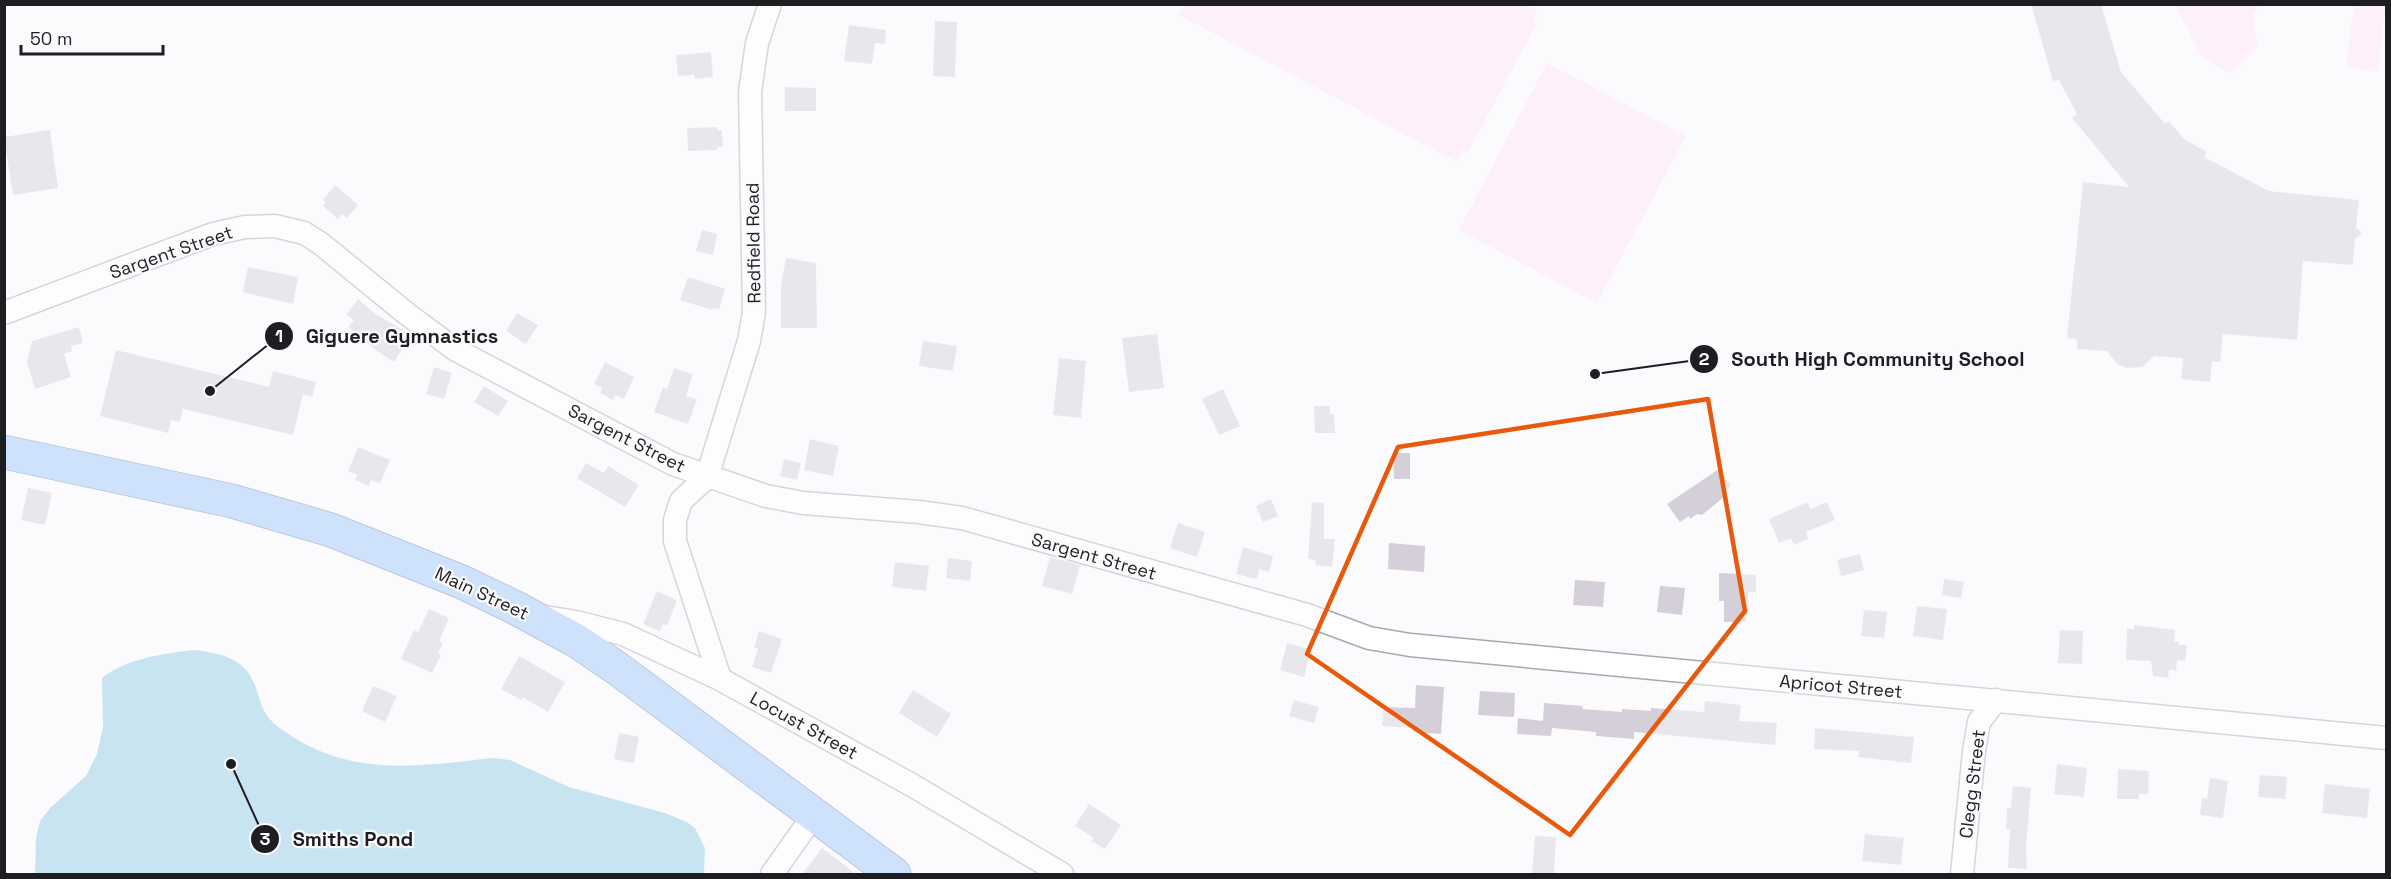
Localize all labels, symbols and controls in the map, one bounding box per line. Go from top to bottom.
scale bar [21,18,164,56]
text: 50 m [30,27,72,50]
street label: Redfield Road [740,182,766,304]
street label: Sargent Street [106,220,236,284]
callout: Giguere Gymnastics [264,317,511,355]
text: Giguere Gymnastics [306,323,498,349]
text: 1 [275,324,283,347]
callout: South High Community School [1689,340,2037,378]
text: South High Community School [1731,346,2025,372]
text: 2 [1699,347,1710,370]
street label: Sargent Street [564,399,690,477]
street label: Sargent Street [1029,527,1159,585]
street label: Main Street [431,561,533,625]
street label: Apricot Street [1778,669,1904,703]
street label: Locust Street [746,686,862,764]
street label: Clegg Street [1954,728,1990,840]
callout: Smiths Pond [250,820,425,858]
text: Smiths Pond [293,826,413,852]
text: 3 [260,827,271,850]

